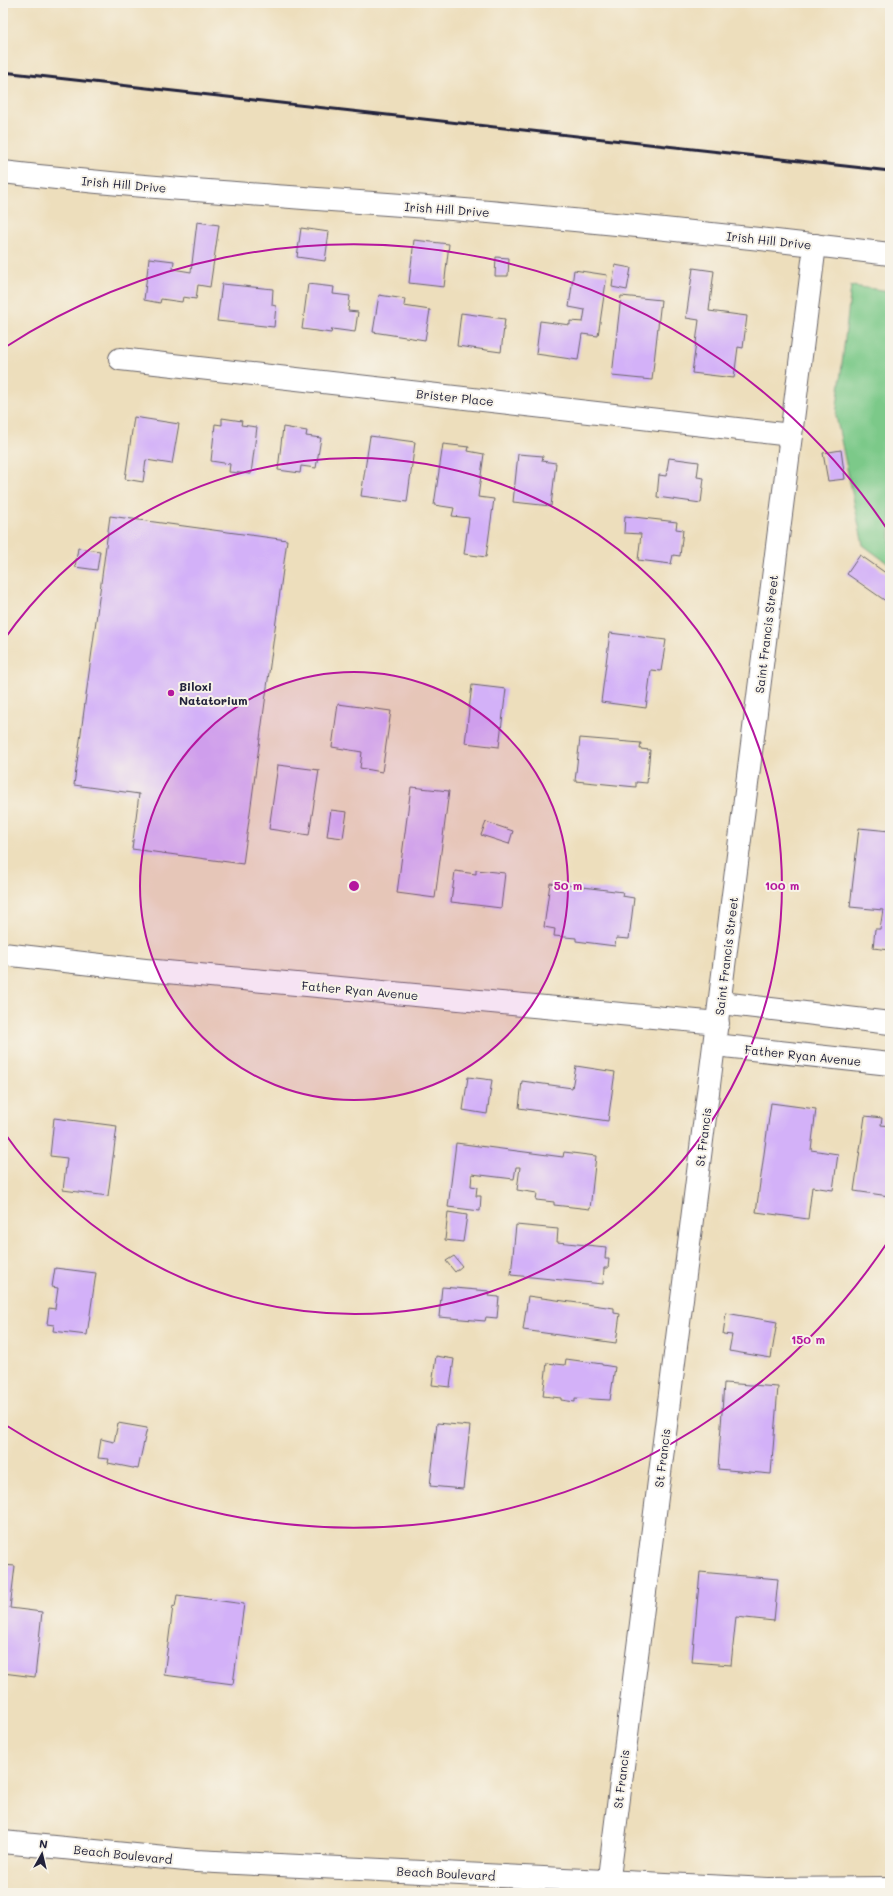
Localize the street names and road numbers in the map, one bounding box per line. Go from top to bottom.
street label: Irish Hill Drive [81,172,167,196]
street label: Irish Hill Drive [404,198,490,220]
street label: Irish Hill Drive [726,228,812,252]
street label: Brister Place [415,385,495,409]
street label: Saint Francis Street [751,574,781,694]
street label: Saint Francis Street [711,896,741,1016]
street label: Father Ryan Avenue [301,977,419,1003]
street label: Father Ryan Avenue [744,1041,862,1069]
street label: St Francis [691,1106,715,1167]
street label: St Francis [650,1427,674,1488]
street label: St Francis [609,1748,633,1809]
street label: Beach Boulevard [73,1841,173,1867]
street label: Beach Boulevard [396,1862,496,1884]

